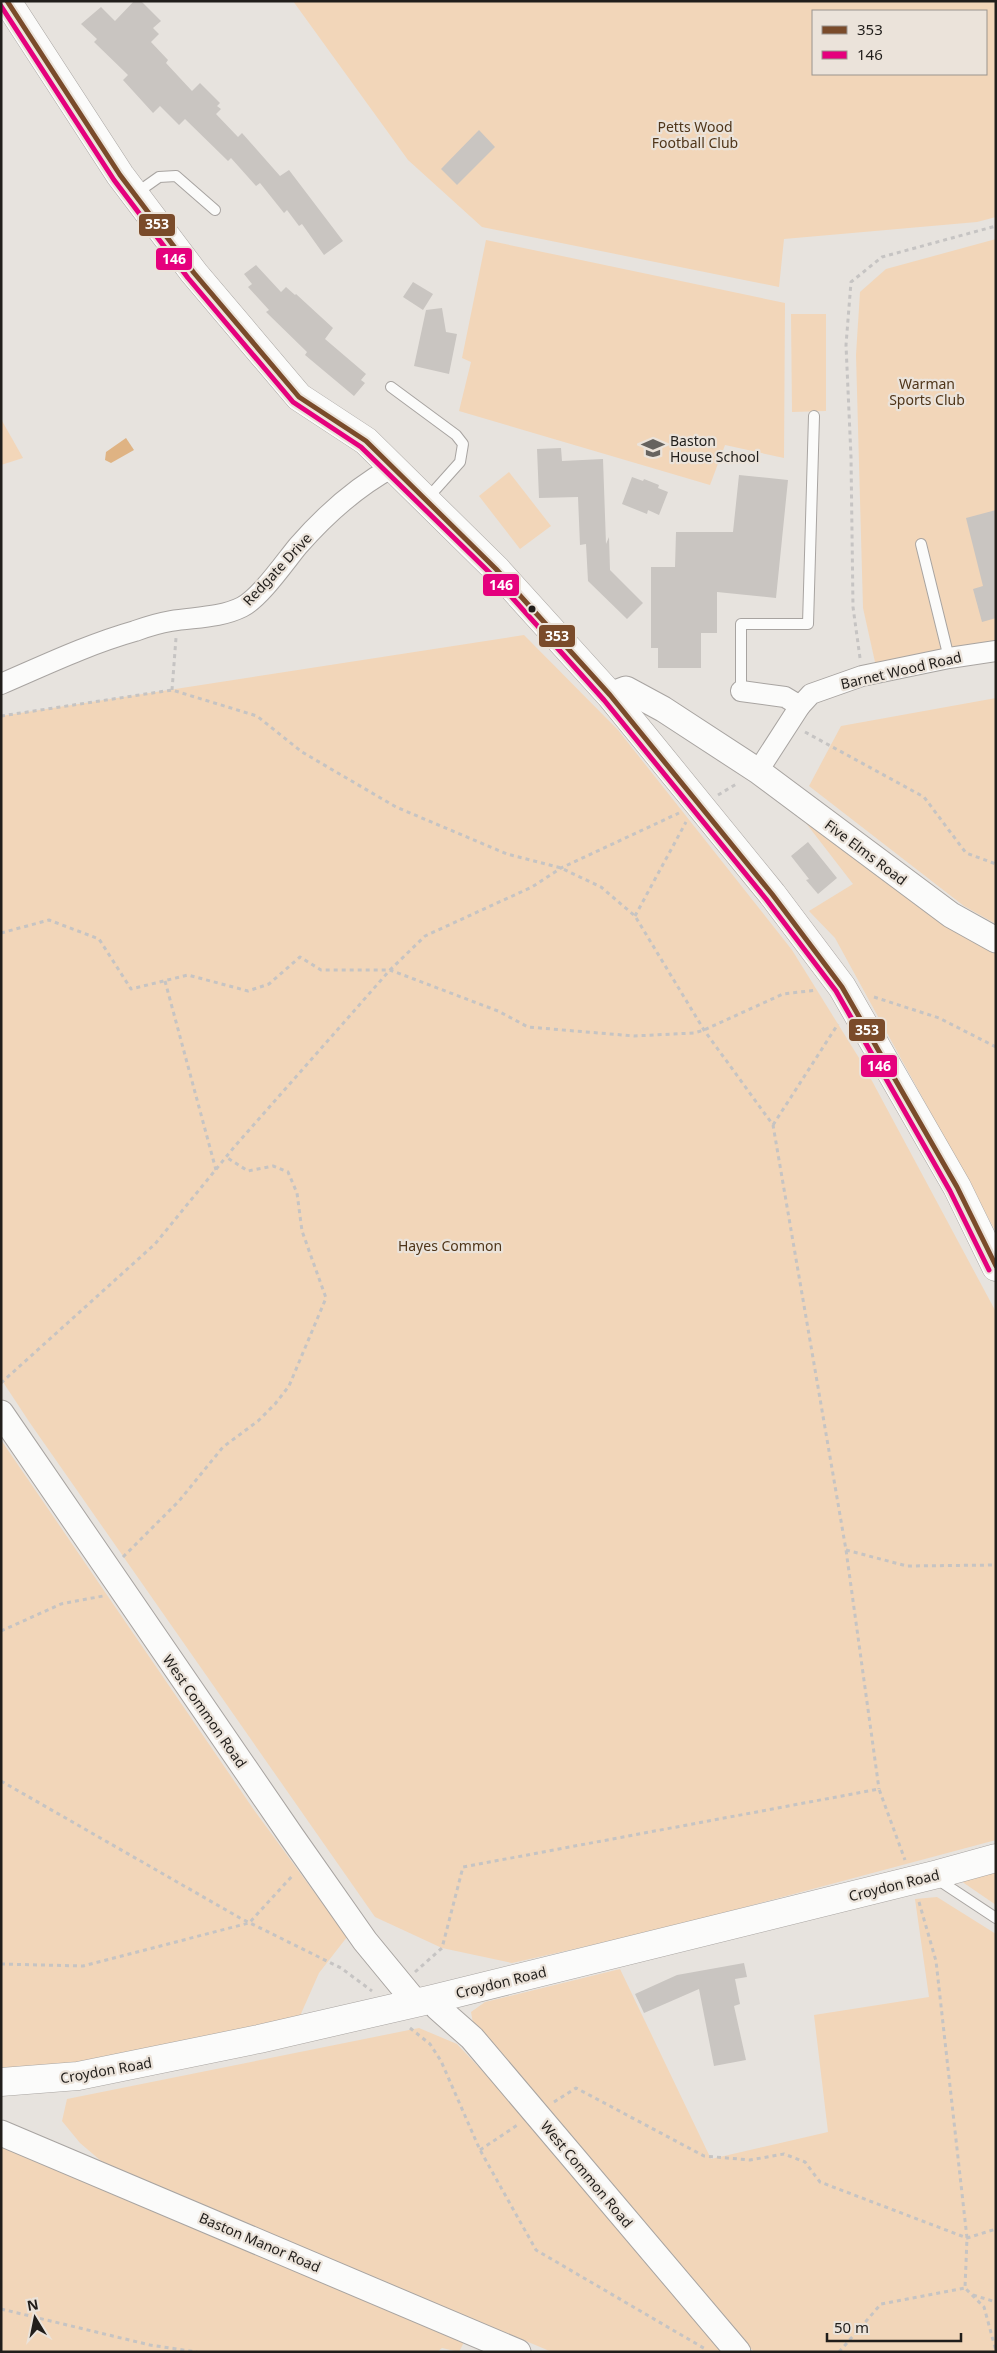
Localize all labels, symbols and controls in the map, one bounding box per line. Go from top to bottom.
legend [812,10,987,75]
text: 353 [857,19,883,39]
text: 146 [857,44,883,64]
park label: Petts Wood Football Club [652,117,738,152]
line badge: 353 [138,213,176,237]
text: 353 [145,214,169,233]
line badge: 146 [155,247,193,271]
text: 146 [162,249,186,268]
park label: Warman Sports Club [889,374,965,409]
place label: Baston House School [670,431,759,466]
school or university icon: Baston House School [640,435,666,461]
street label: Redgate Drive [238,528,316,609]
line badge: 146 [482,573,520,597]
text: 146 [489,575,513,594]
unlabelled marker [527,604,537,614]
line badge: 353 [538,624,576,648]
text: 353 [545,626,569,645]
street label: Barnet Wood Road [839,647,963,693]
street label: Five Elms Road [821,815,911,889]
line badge: 353 [848,1018,886,1042]
text: 353 [855,1020,879,1039]
line badge: 146 [860,1054,898,1078]
text: 146 [867,1056,891,1075]
park label: Hayes Common [398,1236,502,1255]
street label: West Common Road [159,1651,251,1771]
street label: Croydon Road [847,1865,941,1905]
street label: Croydon Road [454,1962,548,2002]
street label: Croydon Road [59,2053,153,2087]
street label: West Common Road [537,2117,637,2231]
street label: Baston Manor Road [196,2208,324,2276]
north arrow [10,2293,60,2343]
text: N [25,2294,40,2315]
scale bar [827,2310,961,2342]
text: 50 m [834,2317,869,2337]

